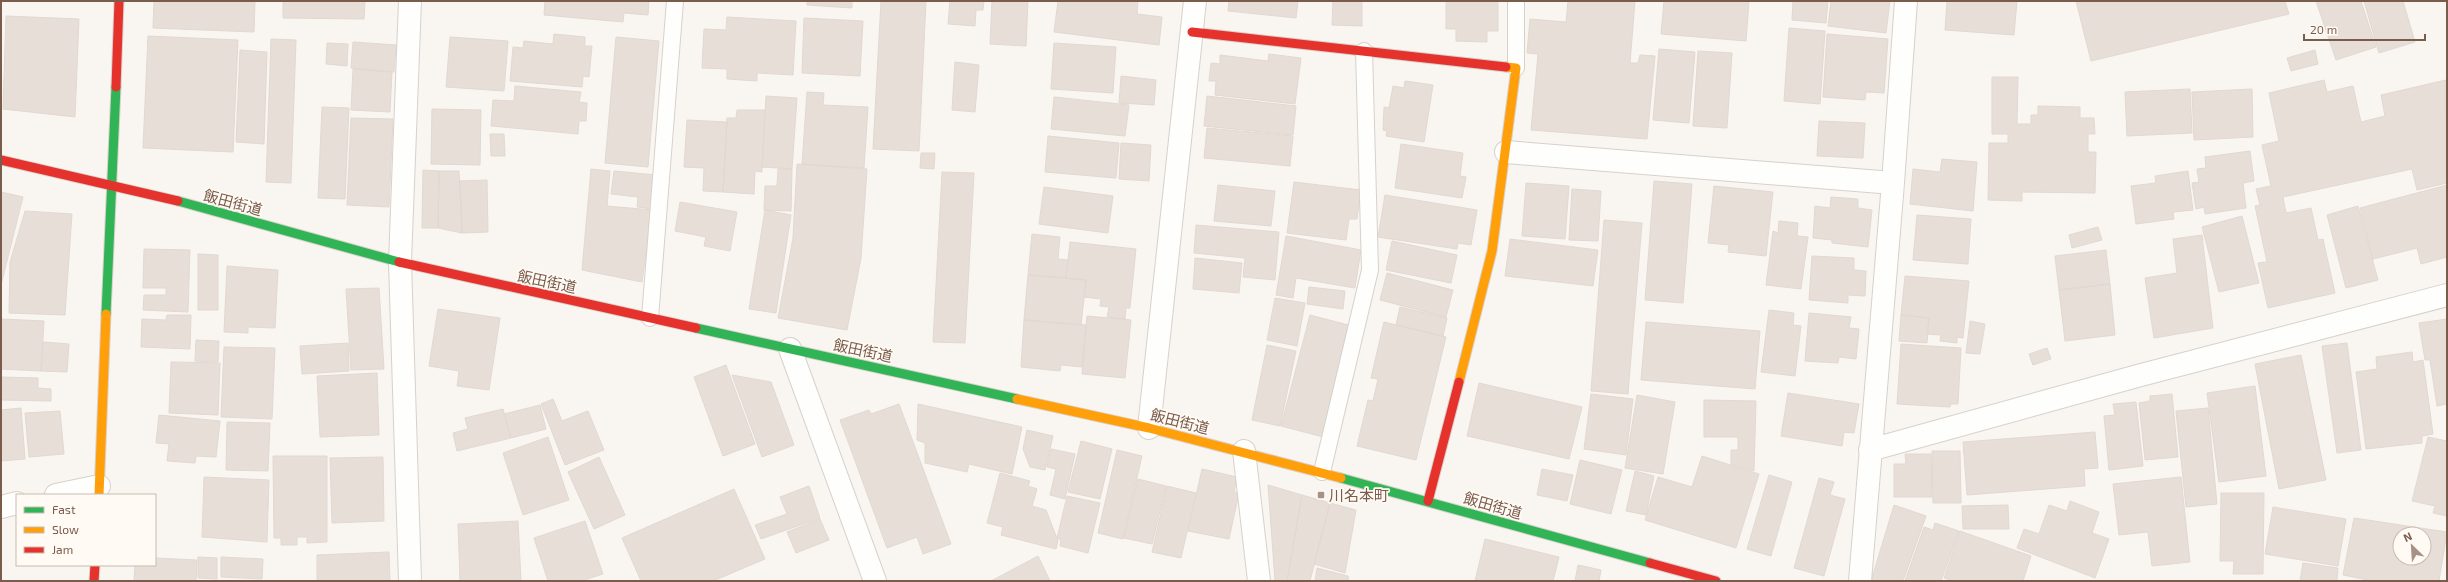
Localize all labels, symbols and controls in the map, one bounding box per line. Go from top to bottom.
scale bar [2304,16,2425,42]
text: 20 m [2310,22,2337,36]
street label: 飯田街道 [202,186,264,218]
street label: 飯田街道 [516,266,578,296]
street label: 飯田街道 [832,335,894,365]
street label: 飯田街道 [1149,405,1211,437]
place label: 川名本町 [1329,486,1389,504]
street label: 飯田街道 [1462,488,1524,522]
marker: 川名本町 [1316,490,1326,500]
legend [16,494,156,566]
text: Fast [52,502,76,516]
text: Slow [52,522,79,536]
north arrow [2392,526,2432,566]
text: N [2401,529,2414,544]
text: Jam [52,542,73,556]

